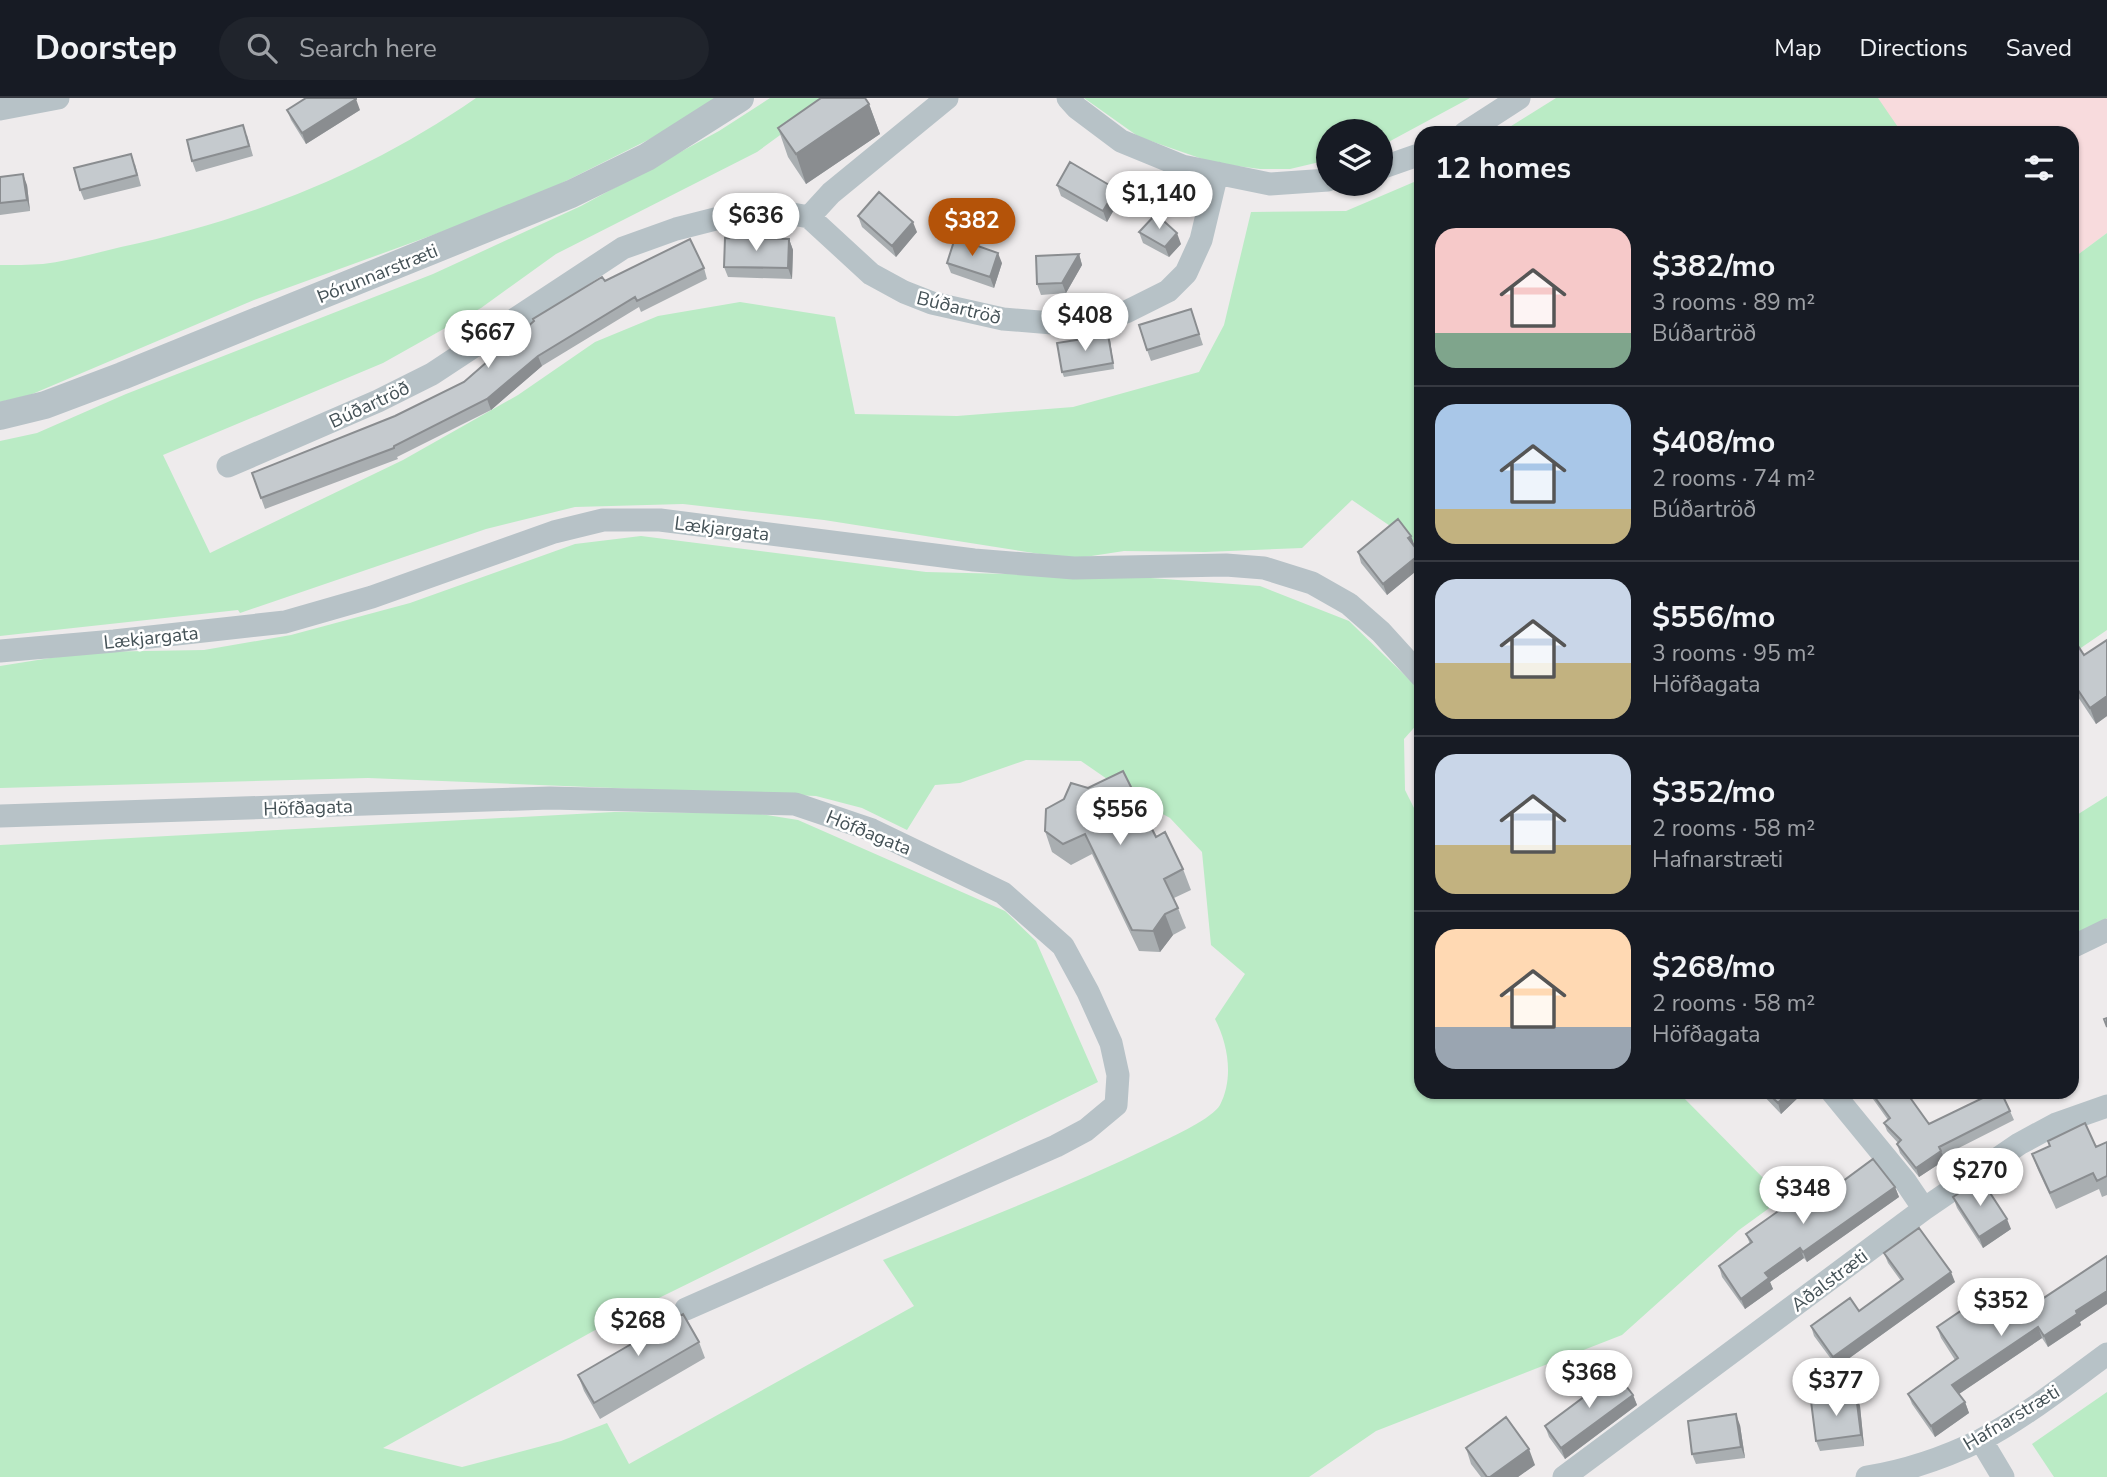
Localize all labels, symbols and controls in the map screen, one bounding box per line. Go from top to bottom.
search box [219,17,709,80]
text: Doorstep [35,26,177,71]
icon: search [243,29,281,67]
text: Search here [299,31,437,66]
text: Map [1774,32,1821,64]
text: Directions [1859,32,1968,64]
text: Saved [2006,32,2072,64]
map controls [1316,119,1393,196]
button: layers [1316,119,1393,196]
text: 12 homes [1435,148,1571,189]
icon: filters [2020,149,2058,187]
pin: $1,140 [1102,172,1216,231]
text: $1,140 [1122,178,1196,209]
pin: $636 [715,194,797,253]
pin: $382 [931,198,1013,258]
text: $636 [728,200,784,231]
text: $382 [944,205,1000,236]
street label: Þórunnarstræti [313,238,442,310]
text: $382/mo [1652,246,1775,287]
icon: home [1491,256,1575,340]
street label: Búðartröð [914,285,1004,331]
text: 3 rooms · 89 m² [1652,287,1815,318]
pin: $408 [1044,294,1126,353]
text: $408 [1057,300,1113,331]
pin: $667 [447,310,529,370]
text: $667 [460,317,516,348]
text: Búðartröð [1652,318,1756,349]
street label: Búðartröð [325,375,414,435]
text: $408/mo [1652,422,1775,463]
icon: home [1491,432,1575,516]
text: 2 rooms · 74 m² [1652,463,1815,494]
text: Búðartröð [1652,494,1756,525]
street label: Lækjargata [673,510,771,548]
text: $556/mo [1652,597,1775,638]
icon: home [1491,607,1575,691]
street label: Lækjargata [102,620,200,656]
text: 3 rooms · 95 m² [1652,638,1815,669]
text: Höfðagata [1652,669,1760,700]
text: $352/mo [1652,772,1775,813]
icon: home [1491,782,1575,866]
pin: $556 [1079,788,1161,847]
street label: Höfðagata [263,793,353,823]
text: $556 [1092,794,1148,825]
street label: Höfðagata [822,804,915,862]
text: 2 rooms · 58 m² [1652,813,1815,844]
text: Hafnarstræti [1652,844,1783,875]
text: $268/mo [1652,947,1775,988]
icon: home [1491,957,1575,1041]
text: 2 rooms · 58 m² [1652,988,1815,1019]
text: Höfðagata [1652,1019,1760,1050]
pin: $270 [1939,1148,2021,1208]
text: $270 [1952,1155,2008,1186]
pin: $348 [1762,1166,1844,1226]
text: $348 [1775,1173,1831,1204]
street label: Aðalstræti [1786,1243,1873,1318]
pin: $352 [1960,1278,2042,1338]
text: $352 [1973,1285,2029,1316]
pin: $268 [597,1298,679,1358]
text: $268 [610,1305,666,1336]
pin: $368 [1548,1350,1630,1410]
text: $368 [1561,1357,1617,1388]
pin: $377 [1795,1358,1877,1418]
text: $377 [1808,1365,1864,1396]
street label: Hafnarstræti [1958,1379,2065,1457]

